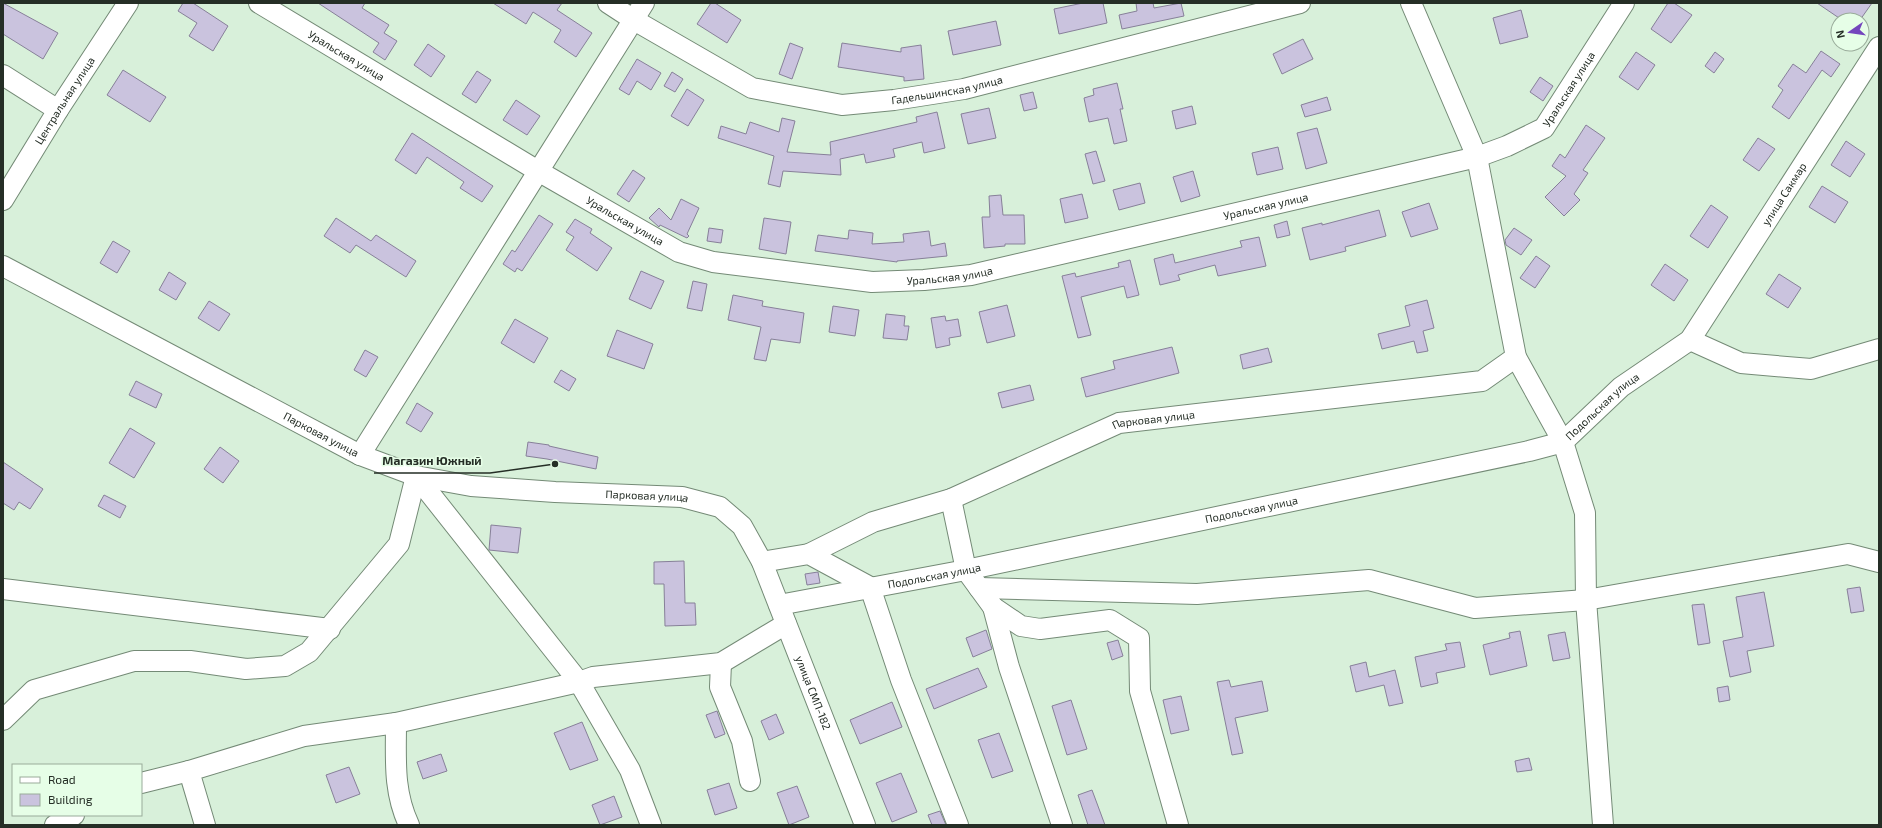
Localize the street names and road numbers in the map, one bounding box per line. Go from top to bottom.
street label: Уральская улица [306,27,387,83]
street label: Уральская улица [1540,49,1597,129]
street label: Центральная улица [32,54,97,147]
street label: Гадельшинская улица [891,72,1004,106]
street label: улица Сакмар [1759,160,1809,228]
street label: Уральская улица [1222,190,1309,222]
street label: Уральская улица [584,193,666,248]
street label: Уральская улица [906,263,994,287]
street label: Подольская улица [1562,370,1641,442]
street label: Парковая улица [1110,407,1196,431]
street label: Парковая улица [282,409,361,459]
street label: Парковая улица [605,487,690,505]
street label: Подольская улица [1204,493,1299,525]
street label: Подольская улица [887,560,982,591]
street label: улица СМП-182 [792,654,834,731]

